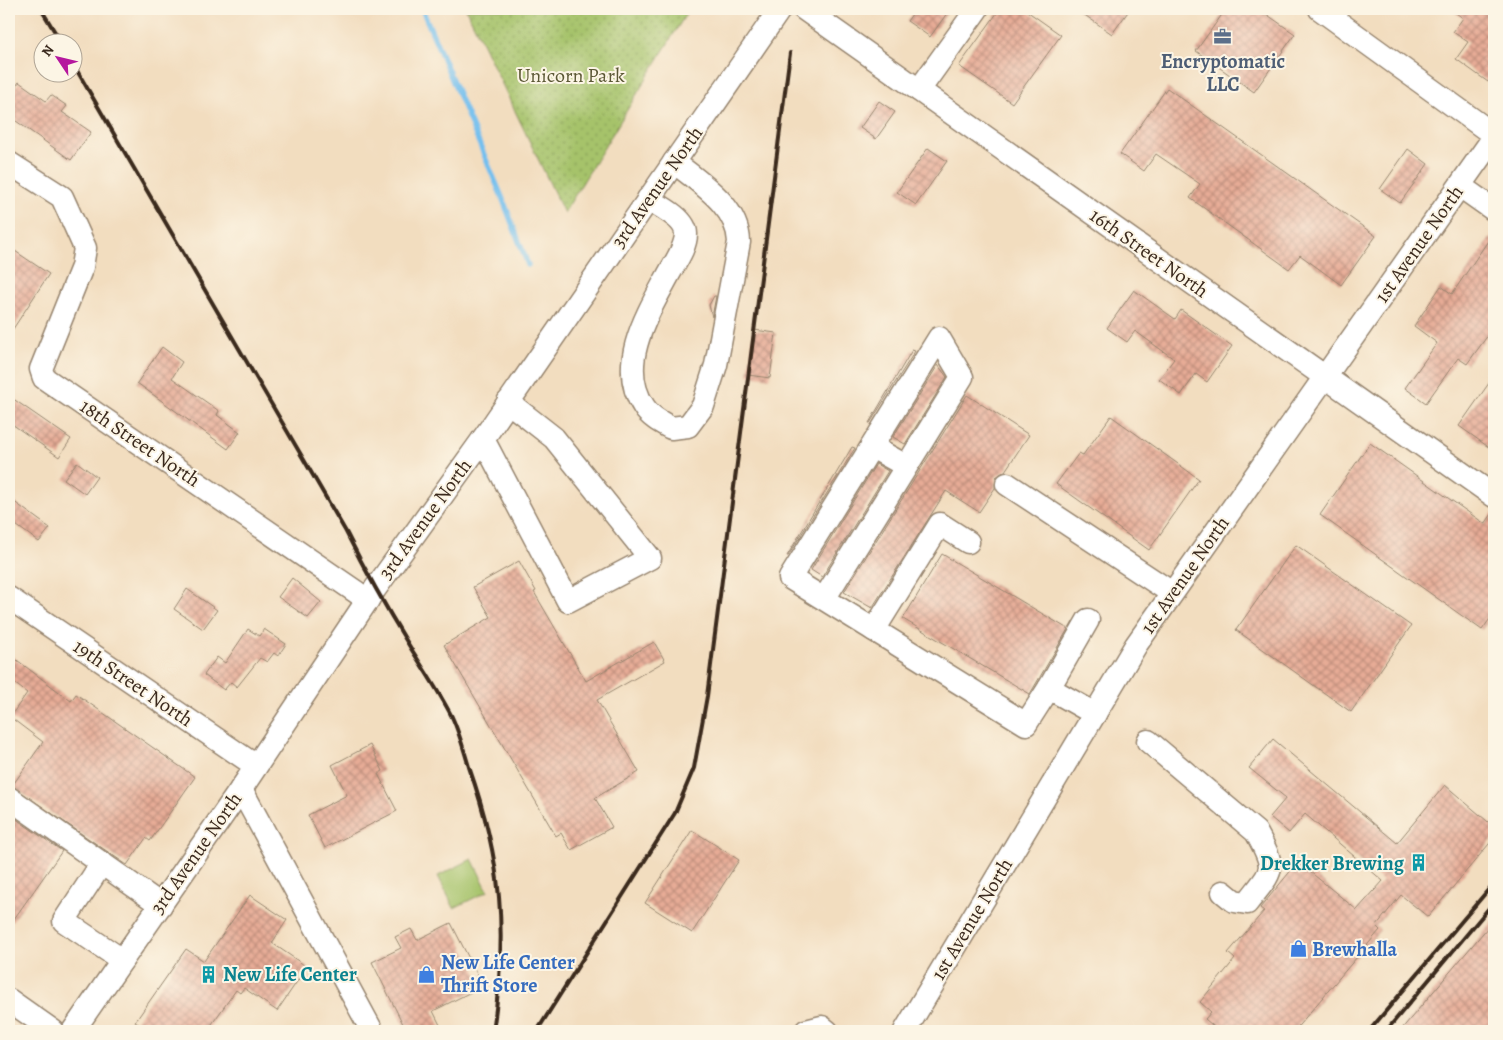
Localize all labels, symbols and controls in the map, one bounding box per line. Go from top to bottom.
office icon: Encryptomatic LLC [1213,27,1233,47]
north arrow [32,32,82,82]
text: N [37,41,58,60]
place label: Encryptomatic LLC [1161,48,1285,98]
park label: Unicorn Park [517,62,625,89]
street label: 3rd Avenue North [605,120,709,253]
street label: 1st Avenue North [1368,180,1470,308]
street label: 16th Street North [1084,202,1214,304]
street label: 18th Street North [74,393,206,493]
street label: 3rd Avenue North [372,453,478,585]
street label: 1st Avenue North [1134,511,1236,639]
street label: 19th Street North [68,633,199,733]
street label: 3rd Avenue North [144,786,248,919]
place label: Drekker Brewing [1260,850,1405,877]
street label: 1st Avenue North [925,853,1019,985]
building icon: Drekker Brewing [1408,853,1428,873]
place label: Brewhalla [1312,936,1397,963]
shop icon: Brewhalla [1288,939,1308,959]
place label: New Life Center Thrift Store [441,949,575,999]
place label: New Life Center [223,961,357,988]
building icon: New Life Center [199,964,219,984]
shop icon: New Life Center Thrift Store [417,964,437,984]

